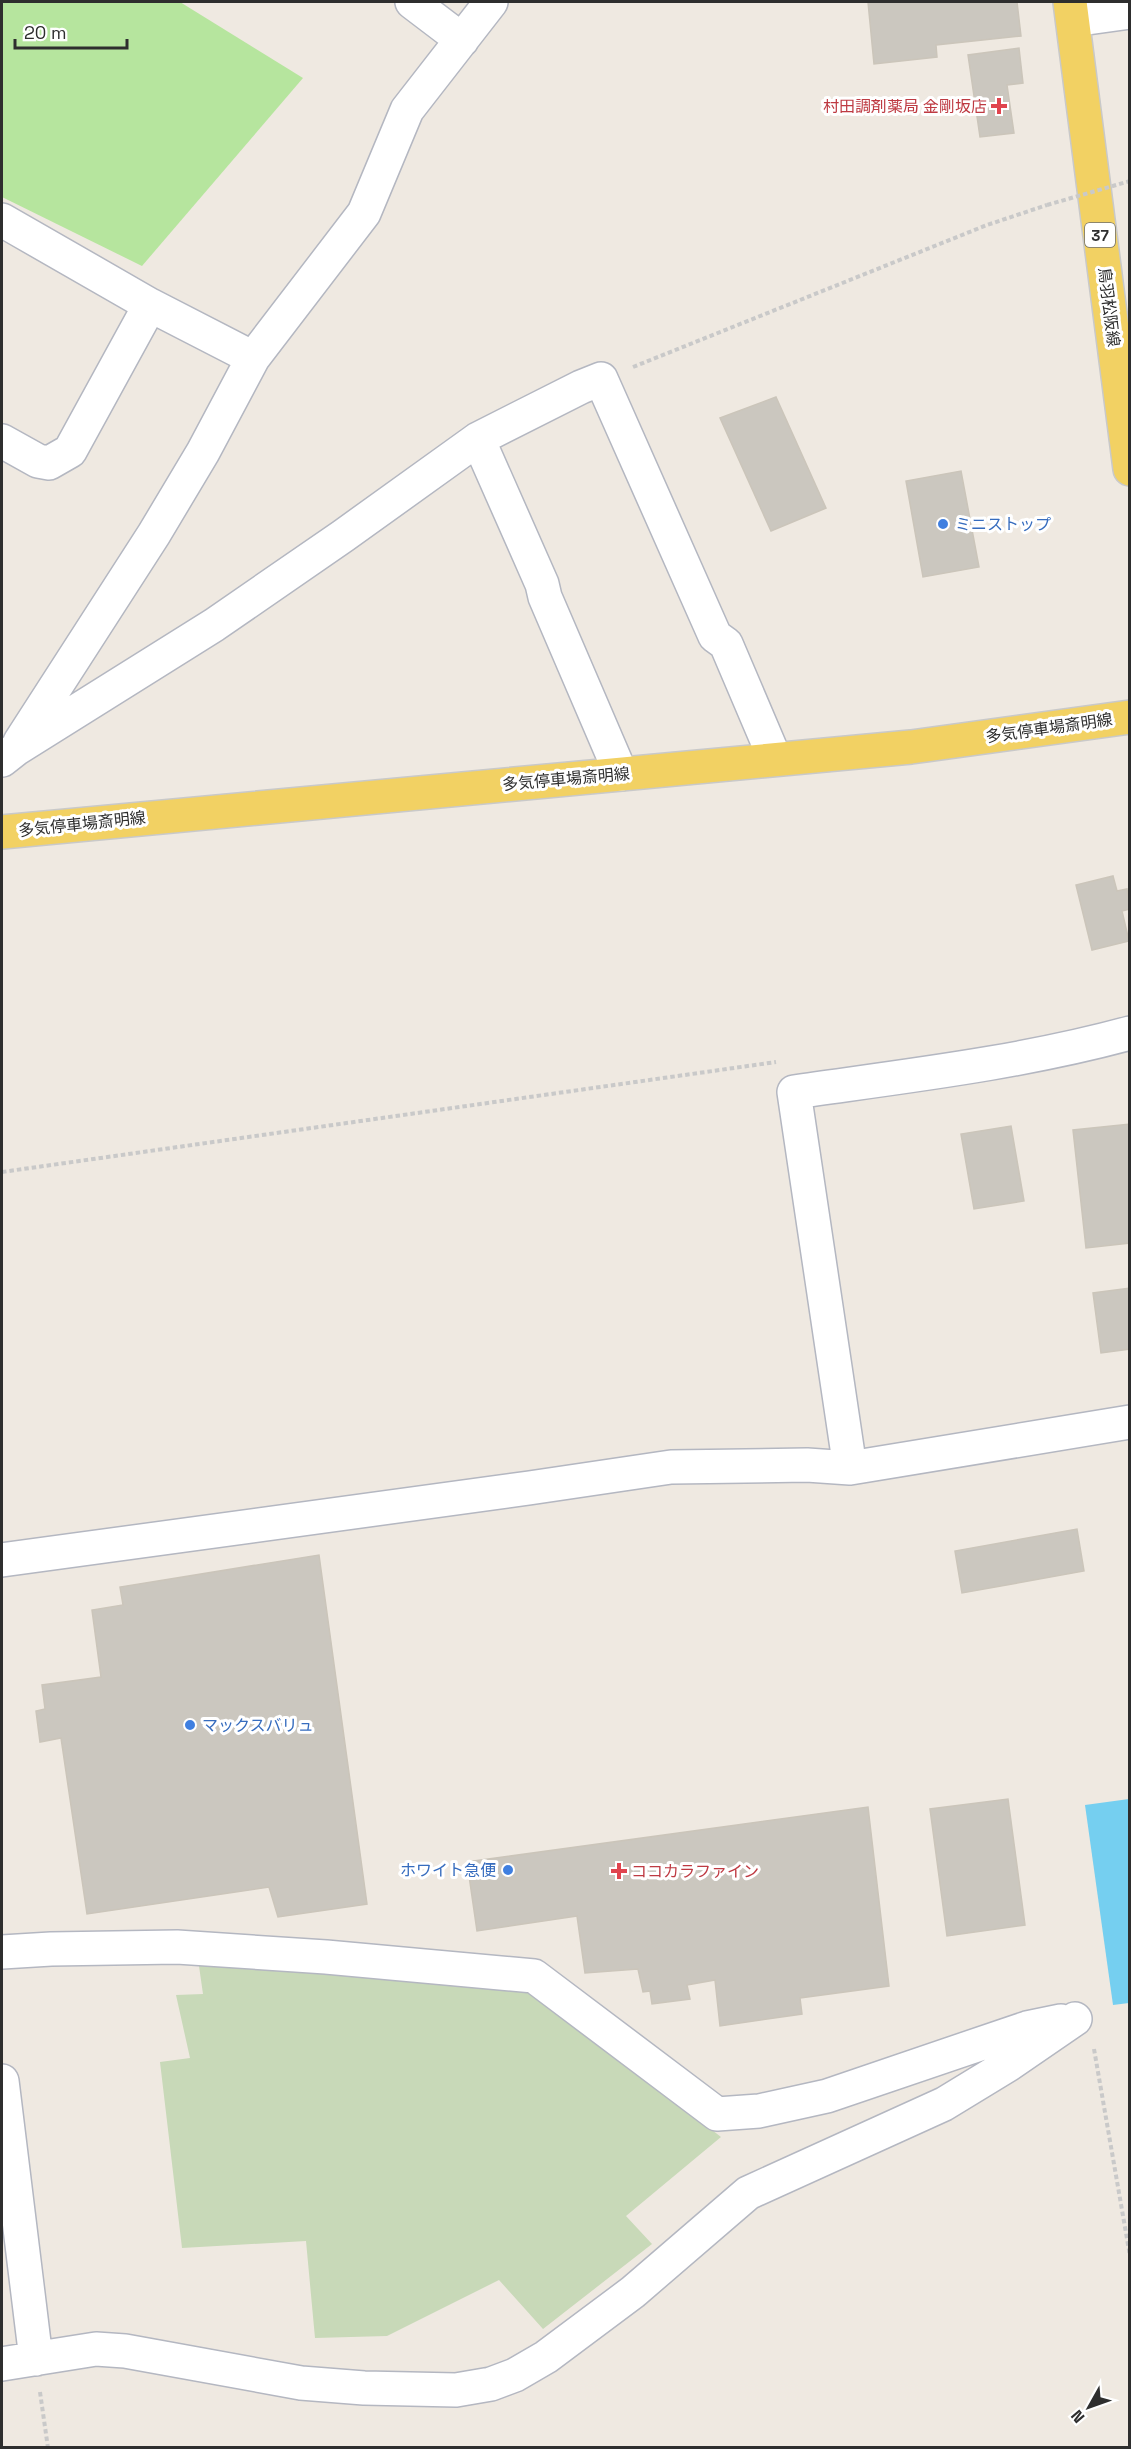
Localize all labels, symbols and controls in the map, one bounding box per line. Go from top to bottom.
scale bar [15,12,128,50]
text: 20 m [24,21,67,44]
place label: 村田調剤薬局 金剛坂店 [823,96,987,117]
marker: 村田調剤薬局 金剛坂店 [992,99,1006,113]
road number: 37 [1085,223,1115,247]
street label: 鳥羽松阪線 [1094,266,1124,348]
place label: ミニストップ [955,514,1051,535]
marker: ミニストップ [936,517,950,531]
street label: 多気停車場斎明線 [984,709,1114,747]
street label: 多気停車場斎明線 [501,763,631,795]
street label: 多気停車場斎明線 [17,807,147,841]
place label: マックスバリュ [202,1715,314,1736]
marker: マックスバリュ [183,1718,197,1732]
place label: ホワイト急便 [400,1860,496,1881]
place label: ココカラファイン [631,1861,759,1882]
marker: ホワイト急便 [501,1863,515,1877]
marker: ココカラファイン [612,1864,626,1878]
north arrow [1059,2377,1119,2437]
text: N [1066,2405,1089,2427]

